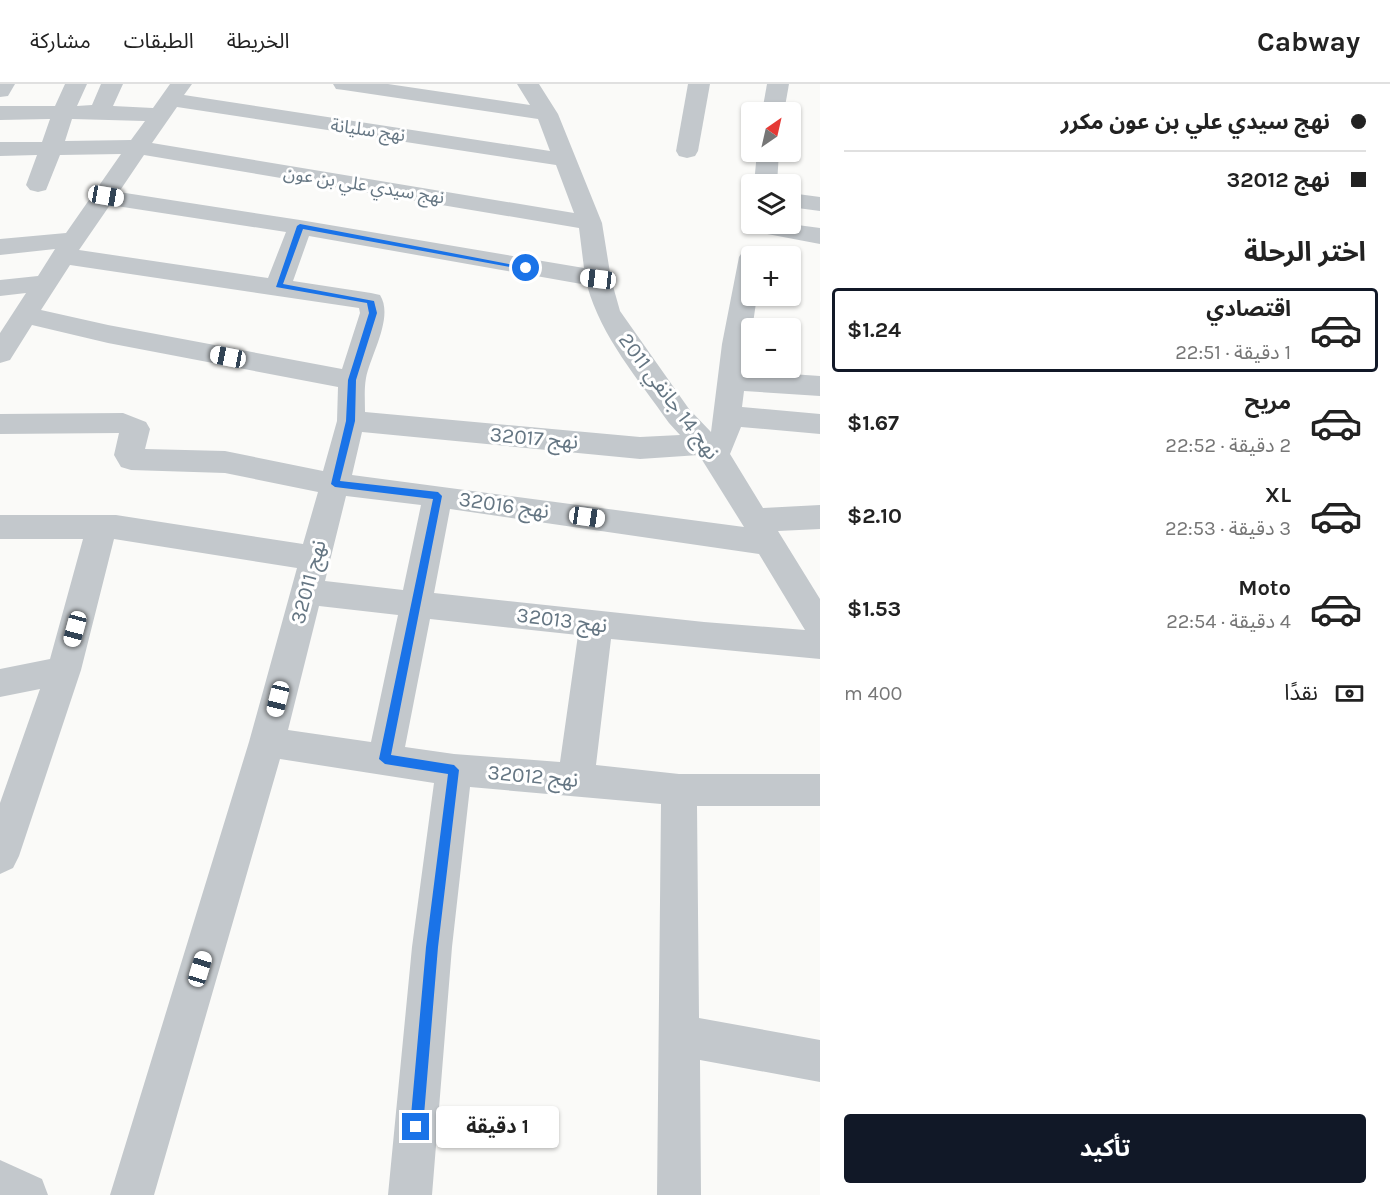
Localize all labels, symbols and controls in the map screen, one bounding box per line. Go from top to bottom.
text: Cabway [1257,25,1360,58]
text: مشاركة [30,29,91,53]
text: الطبقات [124,29,194,53]
text: الخريطة [227,29,290,53]
north arrow [741,102,801,162]
map controls [741,102,801,378]
text: نهج سيدي علي بن عون مكرر [1061,109,1330,135]
street label: نهج سليانة [329,114,407,148]
street label: نهج سيدي علي بن عون [282,161,446,211]
text: نهج 32012 [1227,167,1330,193]
button: layers [741,174,801,234]
car [87,184,125,208]
text: اختر الرحلة [1244,236,1366,268]
button: + [741,246,801,306]
route start [512,254,539,281]
car [579,268,617,290]
text: اقتصادي [1206,296,1291,322]
icon: car [1309,303,1363,357]
text: $1.24 [847,317,901,343]
button: − [741,318,801,378]
street label: نهج 14 جانفي 2011 [611,328,724,466]
text: 1 دقيقة · 22:51 [1175,341,1291,364]
car [209,345,247,369]
text: مريح [1245,389,1291,415]
icon: car [1309,396,1363,450]
text: $1.67 [847,410,899,436]
street label: نهج 32017 [488,422,579,457]
text: 2 دقيقة · 22:52 [1165,434,1291,457]
text: XL [1265,482,1291,508]
street label: نهج 32016 [457,487,551,526]
icon: car [1309,489,1363,543]
text: $2.10 [847,503,902,529]
car [568,506,606,528]
text: 3 دقيقة · 22:53 [1165,517,1291,540]
street label: نهج 32011 [285,537,334,627]
text: Moto [1238,575,1291,601]
icon: car [1309,582,1363,636]
text: $1.53 [847,596,901,622]
street label: نهج 32013 [515,603,609,640]
car [62,609,88,649]
text: 4 دقيقة · 22:54 [1166,610,1291,633]
icon: cash [1333,677,1366,710]
car [265,679,291,719]
text: نقدًا [1284,680,1318,706]
text: 400 m [844,682,902,705]
street label: نهج 32012 [486,760,579,795]
car [186,949,214,989]
callout: 1 دقيقة [437,1106,560,1148]
route end [402,1113,429,1140]
button: تأكيد [844,1114,1366,1183]
text: 1 دقيقة [466,1115,529,1138]

